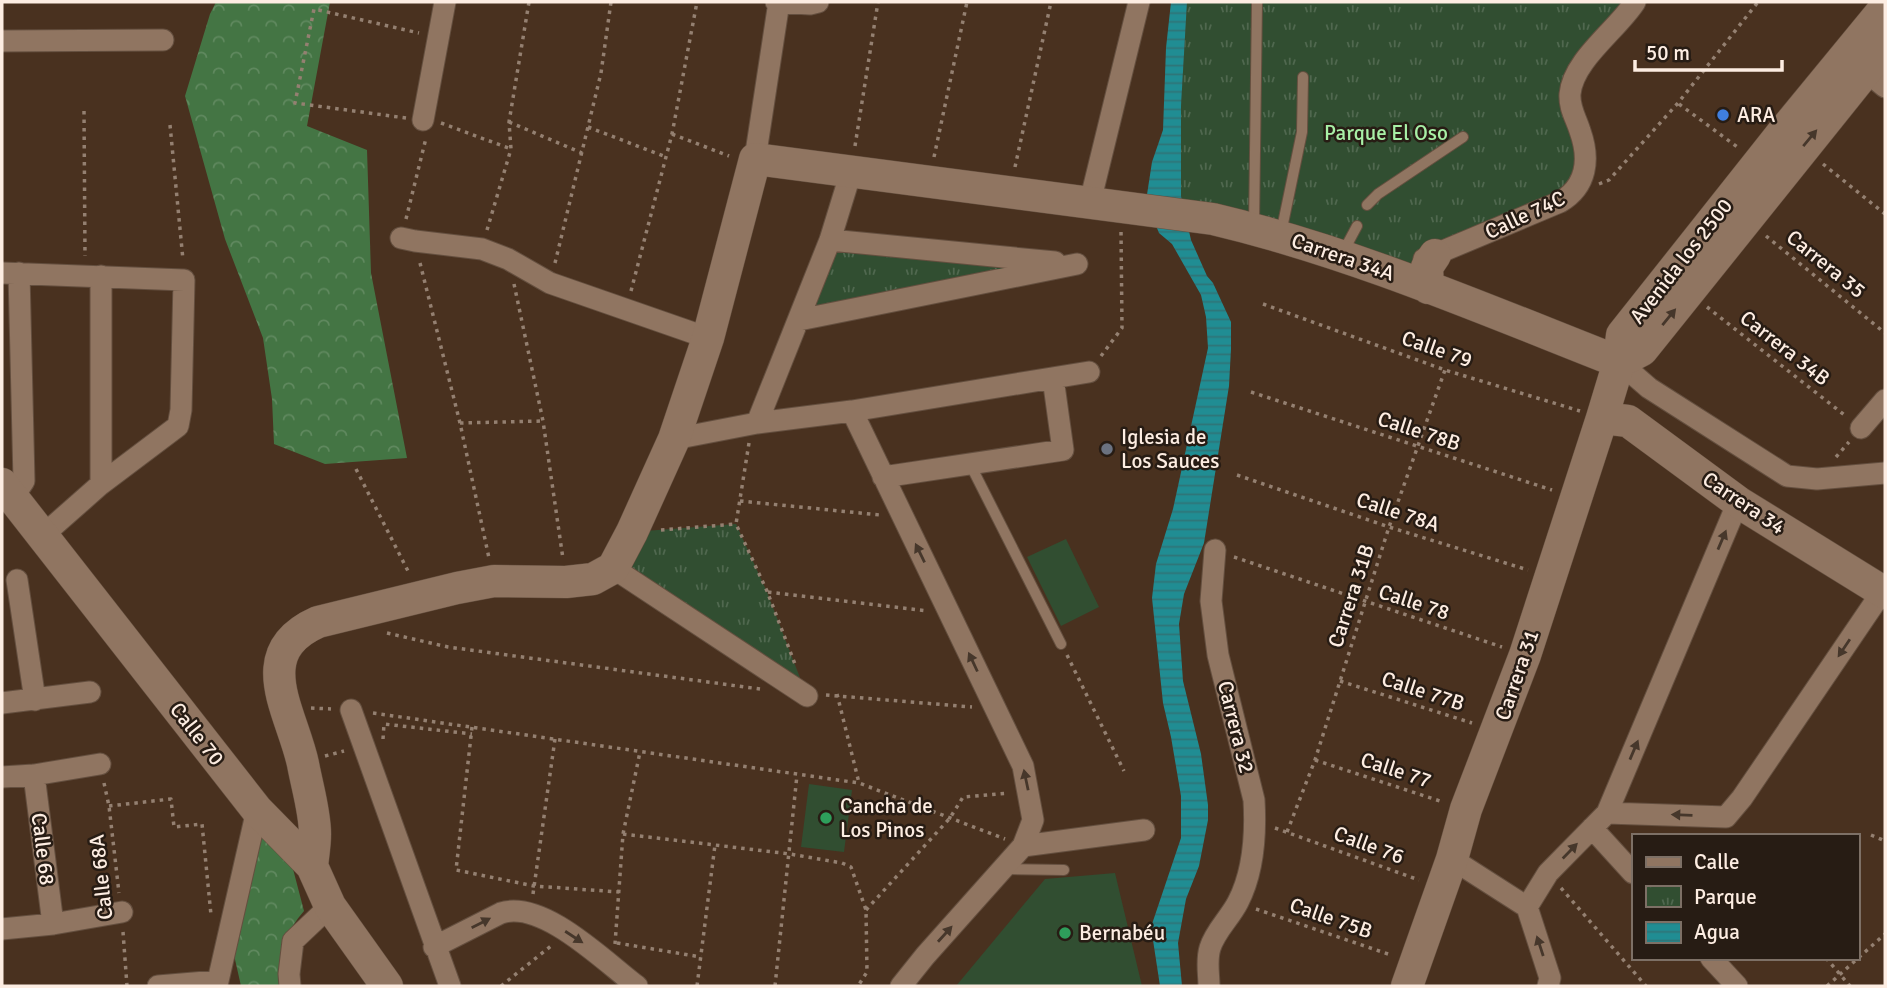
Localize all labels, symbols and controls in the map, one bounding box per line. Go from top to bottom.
scale bar [1635,28,1782,72]
text: 50 m [1646,40,1690,66]
place label: ARA [1737,102,1775,128]
marker: ARA [1715,107,1731,123]
park label: Parque El Oso [1324,120,1448,146]
one-way arrow [1802,130,1817,147]
street label: Calle 74C [1481,185,1569,245]
street label: Avenida los 2500 [1624,193,1738,329]
street label: Carrera 35 [1781,224,1871,304]
street label: Carrera 34A [1288,227,1398,287]
street label: Carrera 34B [1735,305,1835,391]
one-way arrow [1661,309,1676,326]
street label: Calle 79 [1398,325,1476,373]
street label: Calle 78B [1374,405,1464,457]
place label: Iglesia de Los Sauces [1121,424,1219,474]
marker: Iglesia de Los Sauces [1099,441,1115,457]
street label: Carrera 34 [1698,466,1790,540]
street label: Calle 78A [1353,486,1443,538]
one-way arrow [1716,530,1727,551]
street label: Carrera 31B [1322,541,1380,651]
one-way arrow [915,543,926,563]
street label: Calle 78 [1375,578,1453,626]
street label: Carrera 31 [1489,626,1545,724]
one-way arrow [1837,639,1851,657]
one-way arrow [967,652,979,672]
street label: Calle 77B [1378,665,1468,717]
street label: Carrera 32 [1212,678,1260,776]
street label: Calle 70 [164,697,230,771]
one-way arrow [1628,739,1639,760]
street label: Calle 77 [1357,746,1435,794]
one-way arrow [1021,769,1032,791]
place label: Cancha de Los Pinos [840,793,933,843]
marker: Cancha de Los Pinos [818,810,834,826]
one-way arrow [1671,810,1693,821]
street label: Calle 68 [26,811,60,887]
street label: Calle 76 [1330,820,1408,870]
street label: Calle 68A [84,833,118,921]
legend [1632,834,1859,960]
one-way arrow [1561,843,1577,860]
text: Calle [1694,849,1740,875]
text: Parque [1694,884,1757,910]
street label: Calle 75B [1286,892,1376,944]
one-way arrow [471,917,491,928]
text: Agua [1694,919,1740,945]
place label: Bernabéu [1079,920,1165,946]
one-way arrow [937,925,953,943]
marker: Bernabéu [1057,925,1073,941]
one-way arrow [564,930,583,943]
one-way arrow [1534,936,1544,957]

